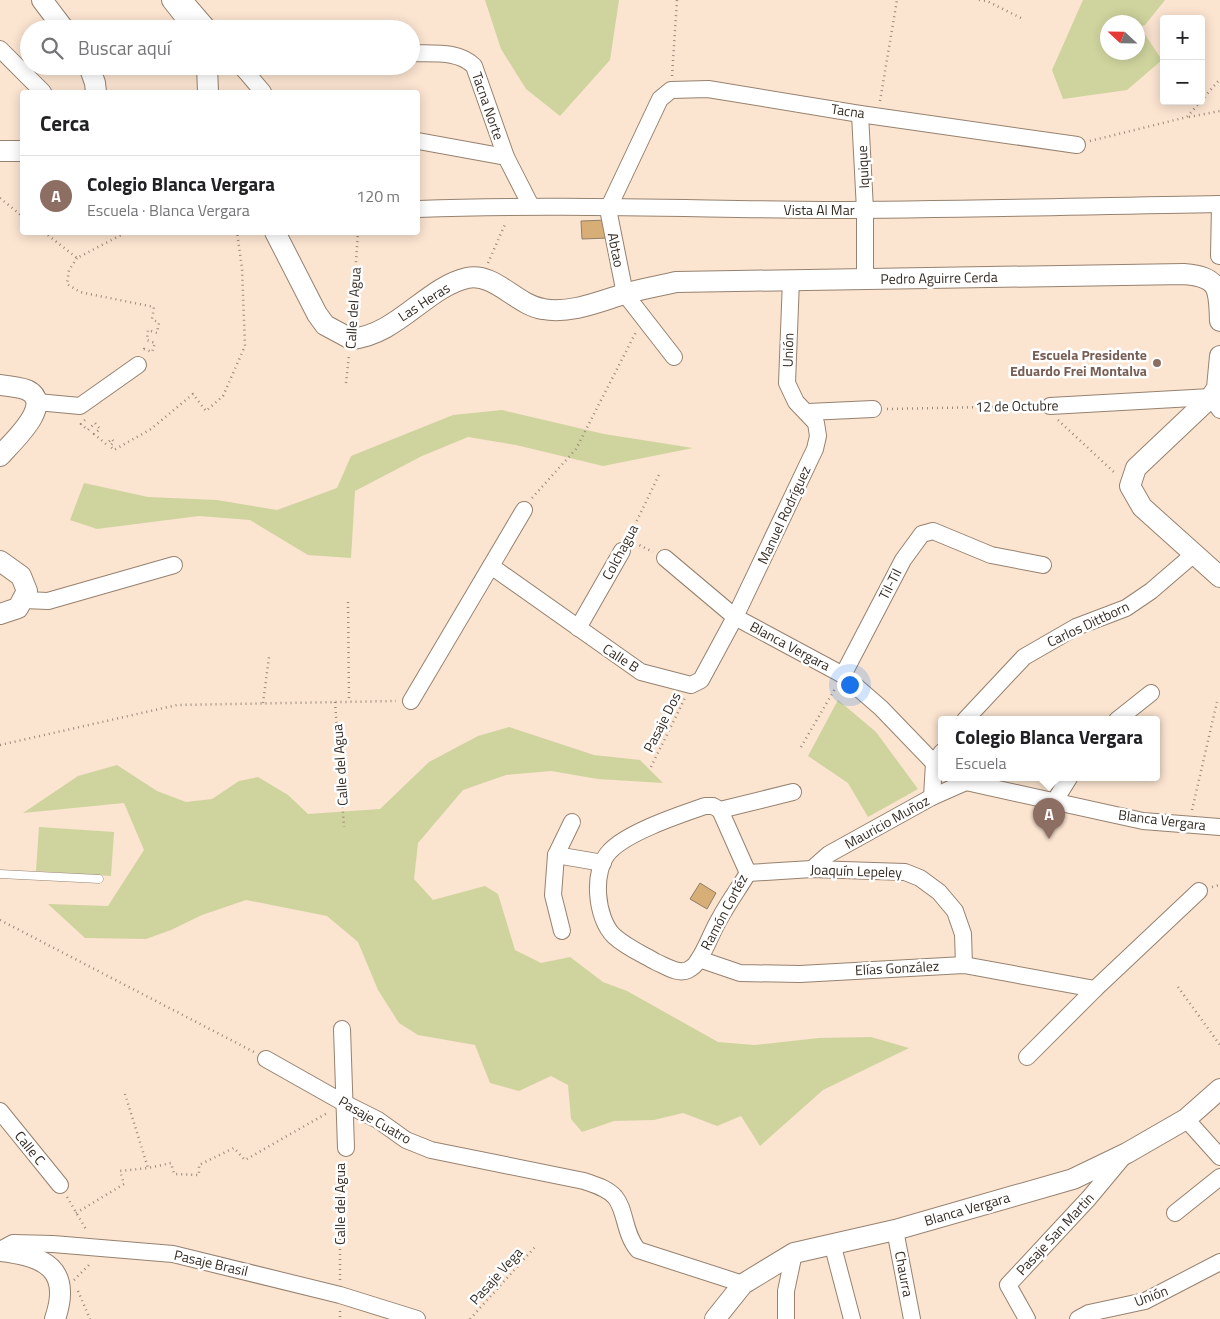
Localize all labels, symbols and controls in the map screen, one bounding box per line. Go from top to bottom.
north arrow [1100,15,1145,60]
map controls [1160,15,1205,105]
button: + [1160,15,1205,60]
search box [20,20,420,75]
text: Buscar aquí [78,33,171,62]
icon: search [38,34,66,62]
button: − [1160,60,1205,105]
street label: Tacna Norte [467,69,510,143]
street label: Tacna [830,98,866,123]
text: Cerca [40,107,90,139]
street label: Iquique [851,145,874,189]
text: Colegio Blanca Vergara [87,169,275,198]
text: A [51,184,61,208]
text: 120 m [356,184,400,208]
text: Escuela · Blanca Vergara [87,198,250,222]
street label: Vista Al Mar [783,199,855,220]
street label: Abtao [603,231,630,269]
street label: Calle del Agua [339,266,366,350]
street label: Pedro Aguirre Cerda [880,266,998,289]
street label: Las Heras [394,277,454,326]
street label: Unión [776,332,799,368]
place label: Escuela Presidente Eduardo Frei Montalva [1010,344,1147,381]
marker: Escuela Presidente Eduardo Frei Montalva [1151,357,1163,369]
street label: 12 de Octubre [975,394,1059,417]
street label: Manuel Rodríguez [752,462,816,567]
street label: Colchagua [596,520,643,583]
street label: Til-Til [873,564,906,603]
street label: Carlos Dittborn [1043,595,1132,652]
street label: Blanca Vergara [746,616,834,676]
street label: Calle B [599,638,644,677]
your location [837,672,863,698]
street label: Pasaje Dos [637,688,686,755]
popup [938,716,1160,781]
text: Colegio Blanca Vergara [955,722,1143,751]
street label: Calle del Agua [326,723,353,807]
text: Escuela [955,751,1007,775]
street label: Mauricio Muñoz [840,790,933,854]
pin: A [1033,798,1065,839]
street label: Blanca Vergara [1117,804,1207,835]
street label: Joaquín Lepeley [810,858,903,883]
street label: Ramón Cortéz [695,870,752,954]
street label: Elías González [854,955,940,980]
street label: Pasaje Cuatro [335,1090,416,1149]
street label: Calle C [10,1126,51,1170]
street label: Calle del Agua [329,1163,350,1245]
street label: Blanca Vergara [922,1186,1012,1231]
street label: Pasaje San Martin [1011,1188,1099,1280]
street label: Pasaje Vega [464,1242,527,1309]
street label: Pasaje Brasil [172,1244,250,1281]
street label: Chaurra [890,1249,919,1299]
street label: Unión [1131,1280,1171,1312]

